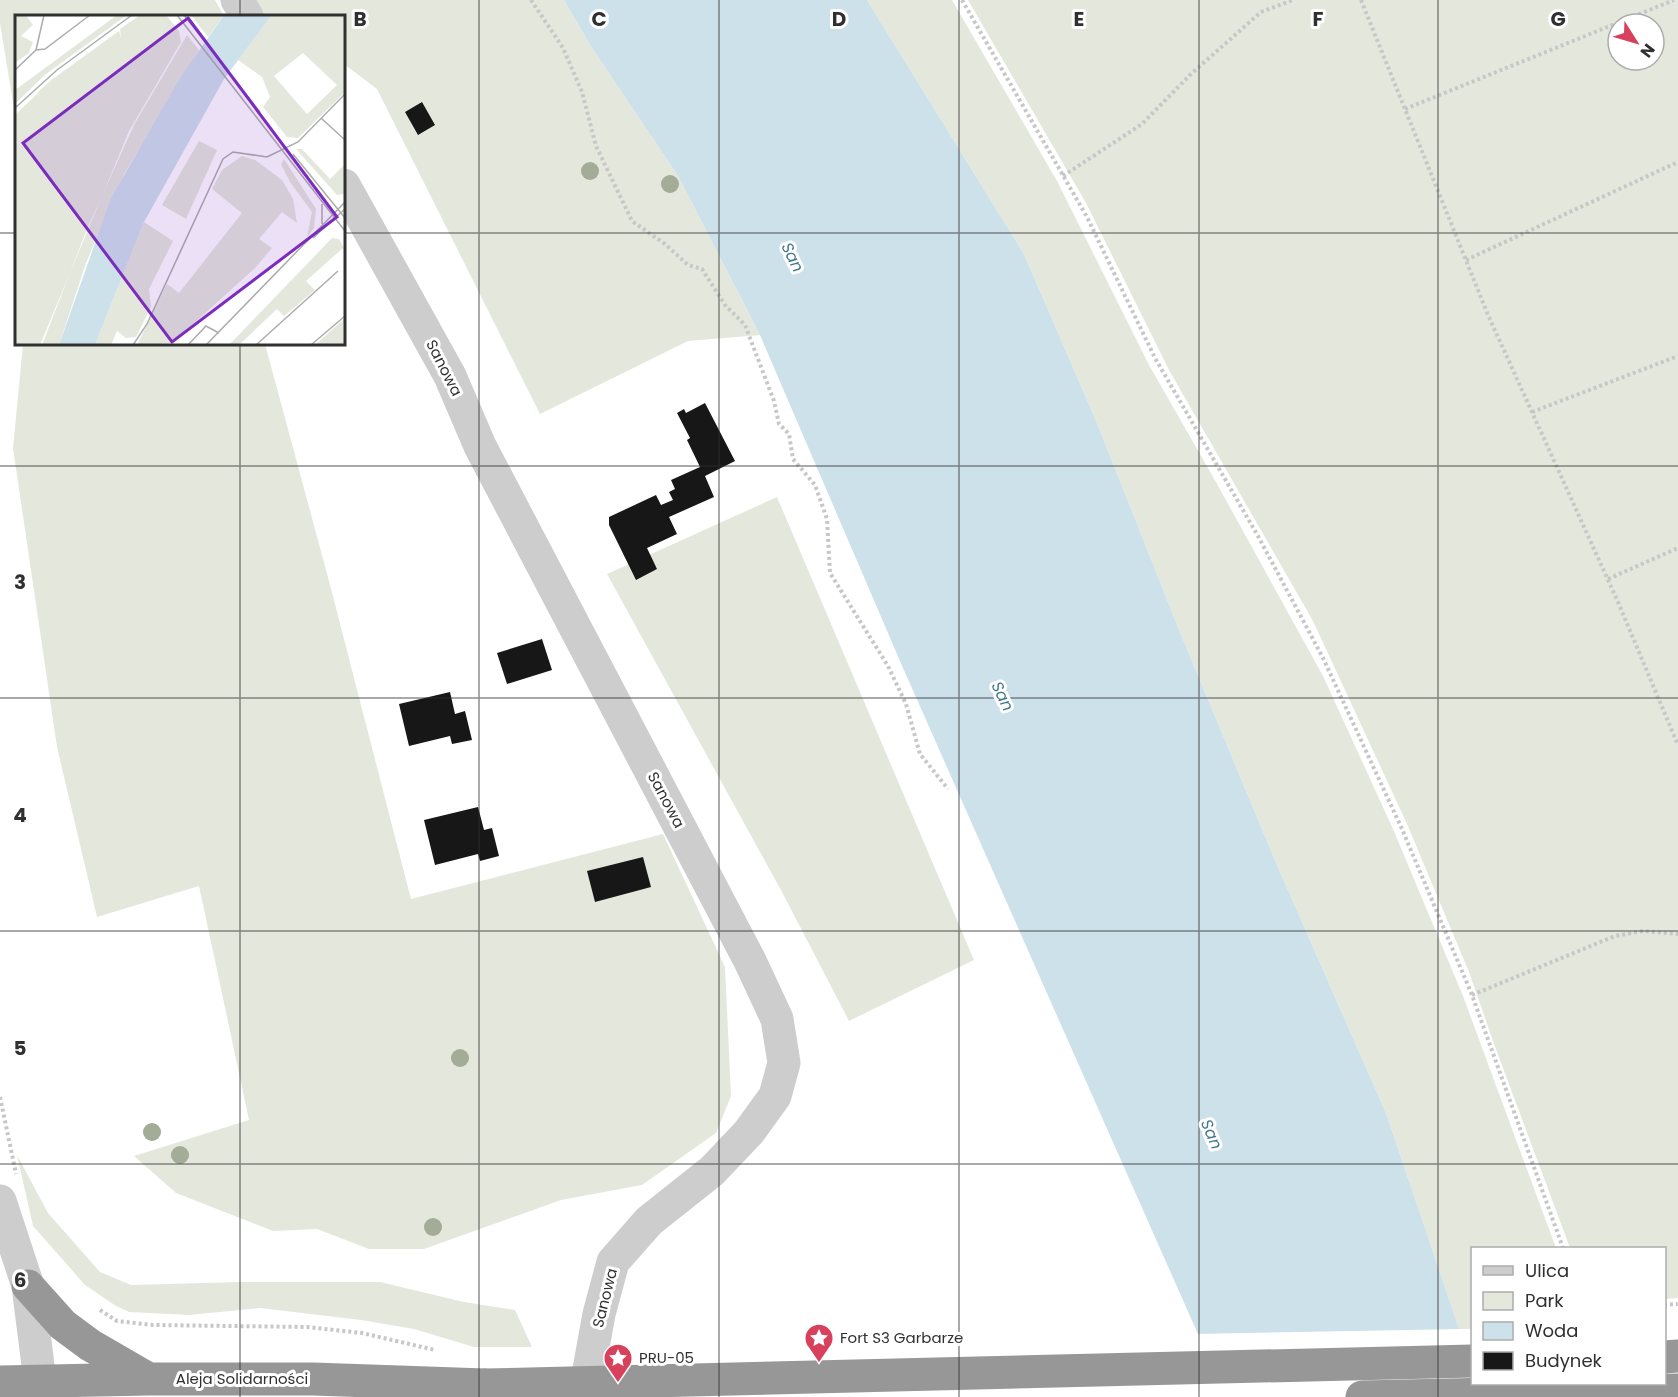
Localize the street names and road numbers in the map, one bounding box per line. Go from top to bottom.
street label: Sanowa [421,336,468,400]
street label: Sanowa [643,768,690,831]
street label: Sanowa [587,1266,622,1330]
street label: Aleja Solidarności [176,1368,308,1389]

